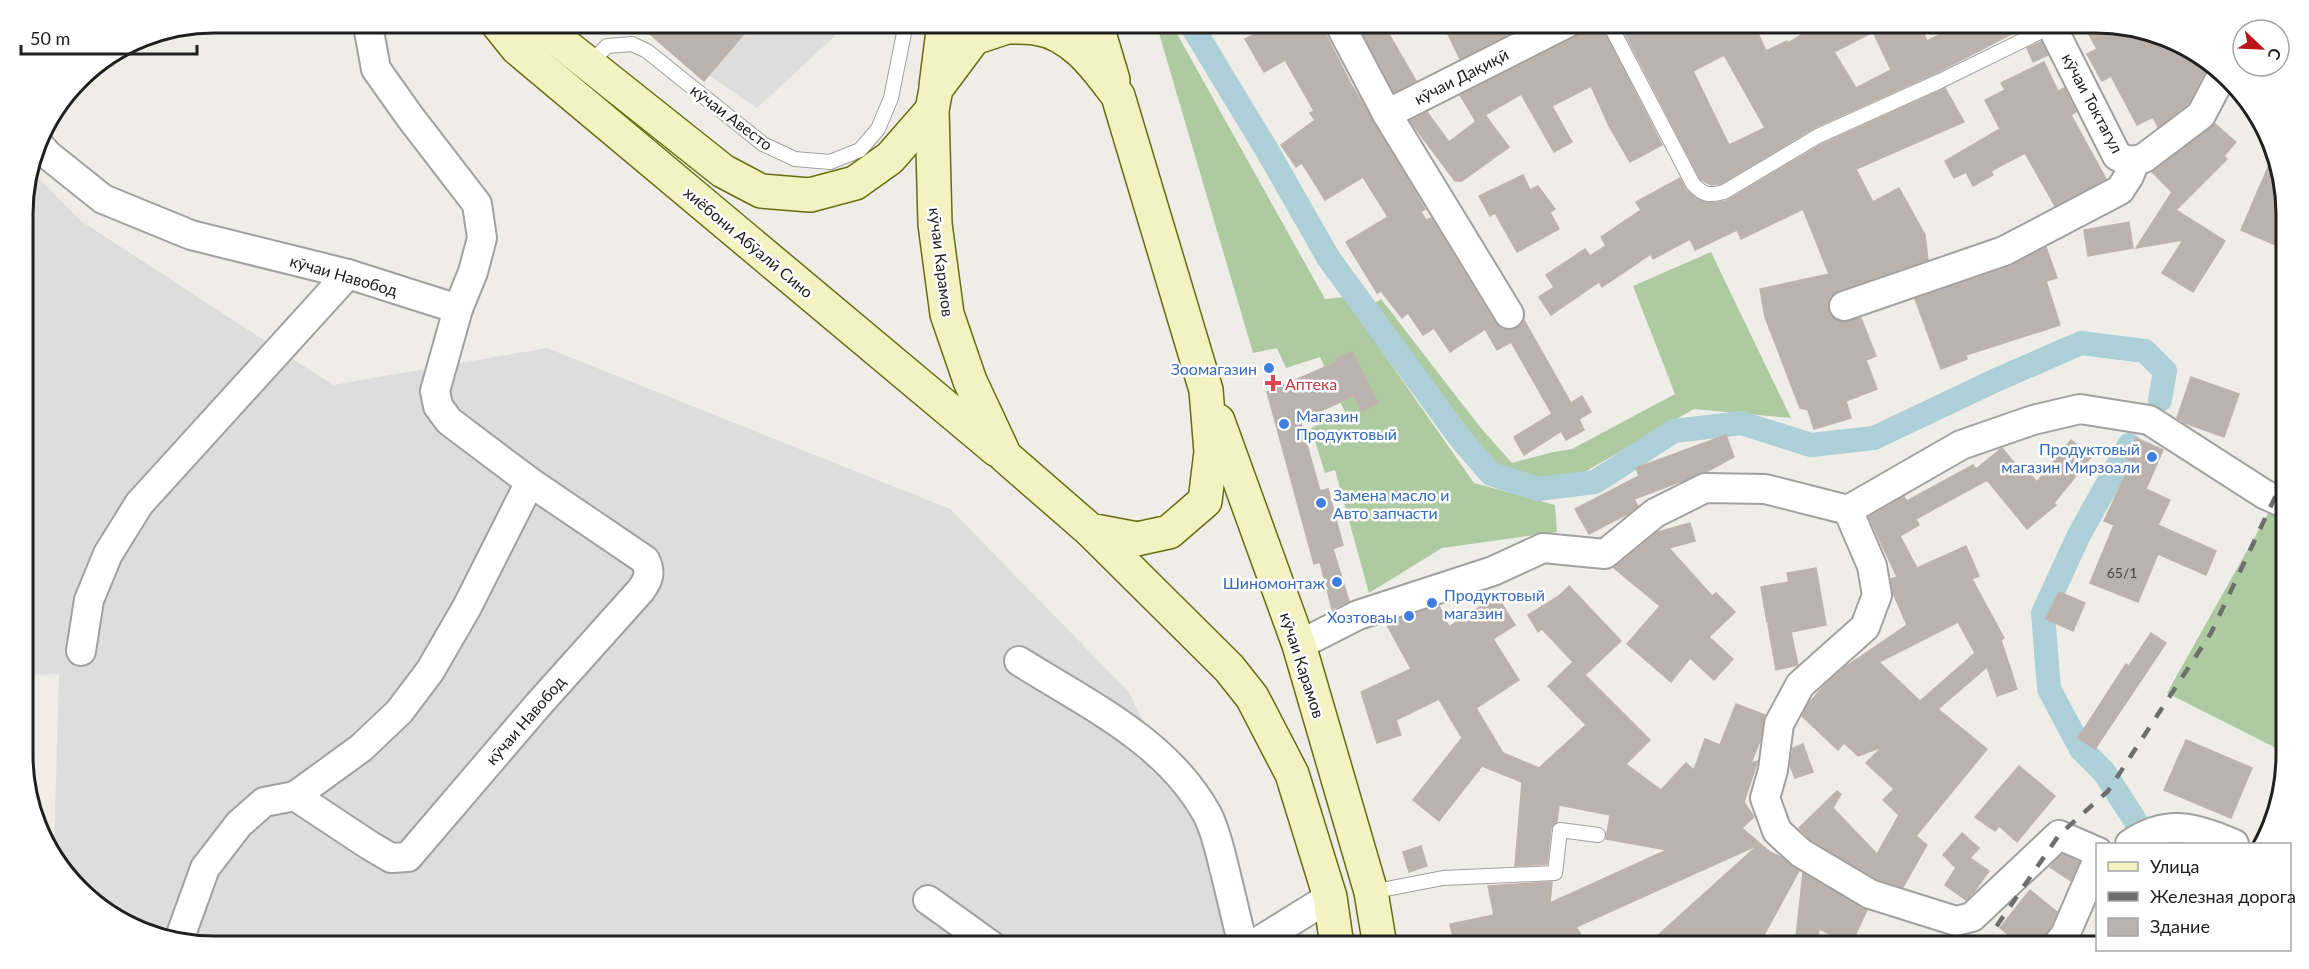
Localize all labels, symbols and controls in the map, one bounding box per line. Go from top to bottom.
scale bar [21,18,196,56]
north arrow [2231,18,2291,78]
text: 50 m [30,27,70,49]
street label: кӯчаи Дақиқӣ [1411,44,1511,108]
text: С [2264,45,2286,63]
street label: кӯчаи Токтагул [2059,50,2127,156]
street label: кӯчаи Авесто [687,80,777,154]
street label: хиёбони Абӯалӣ Сино [681,182,817,302]
street label: кӯчаи Карамов [926,206,958,318]
street label: кӯчаи Навобод [288,251,400,299]
place label: Зоомагазин [1171,359,1257,378]
marker: Зоомагазин [1262,361,1276,375]
place label: Аптека [1285,374,1337,393]
marker: Аптека [1266,376,1280,390]
place label: Магазин Продуктовый [1296,406,1397,443]
marker: Магазин Продуктовый [1277,417,1291,431]
place label: Продуктовый магазин Мирзоали [2001,439,2140,476]
marker: Продуктовый магазин Мирзоали [2145,450,2159,464]
place label: Замена масло и Авто запчасти [1333,485,1449,522]
marker: Замена масло и Авто запчасти [1314,496,1328,510]
house number: 65/1 [2107,564,2137,581]
place label: Шиномонтаж [1223,573,1325,592]
marker: Шиномонтаж [1330,575,1344,589]
place label: Продуктовый магазин [1444,585,1545,622]
marker: Продуктовый магазин [1425,596,1439,610]
place label: Хозтоваы [1327,607,1397,626]
marker: Хозтоваы [1402,609,1416,623]
street label: кӯчаи Карамов [1277,610,1329,720]
street label: кӯчаи Навобод [481,672,569,768]
legend [2096,843,2291,951]
text: Улица [2150,855,2200,877]
text: Железная дорога [2150,885,2296,907]
text: Здание [2150,915,2210,937]

